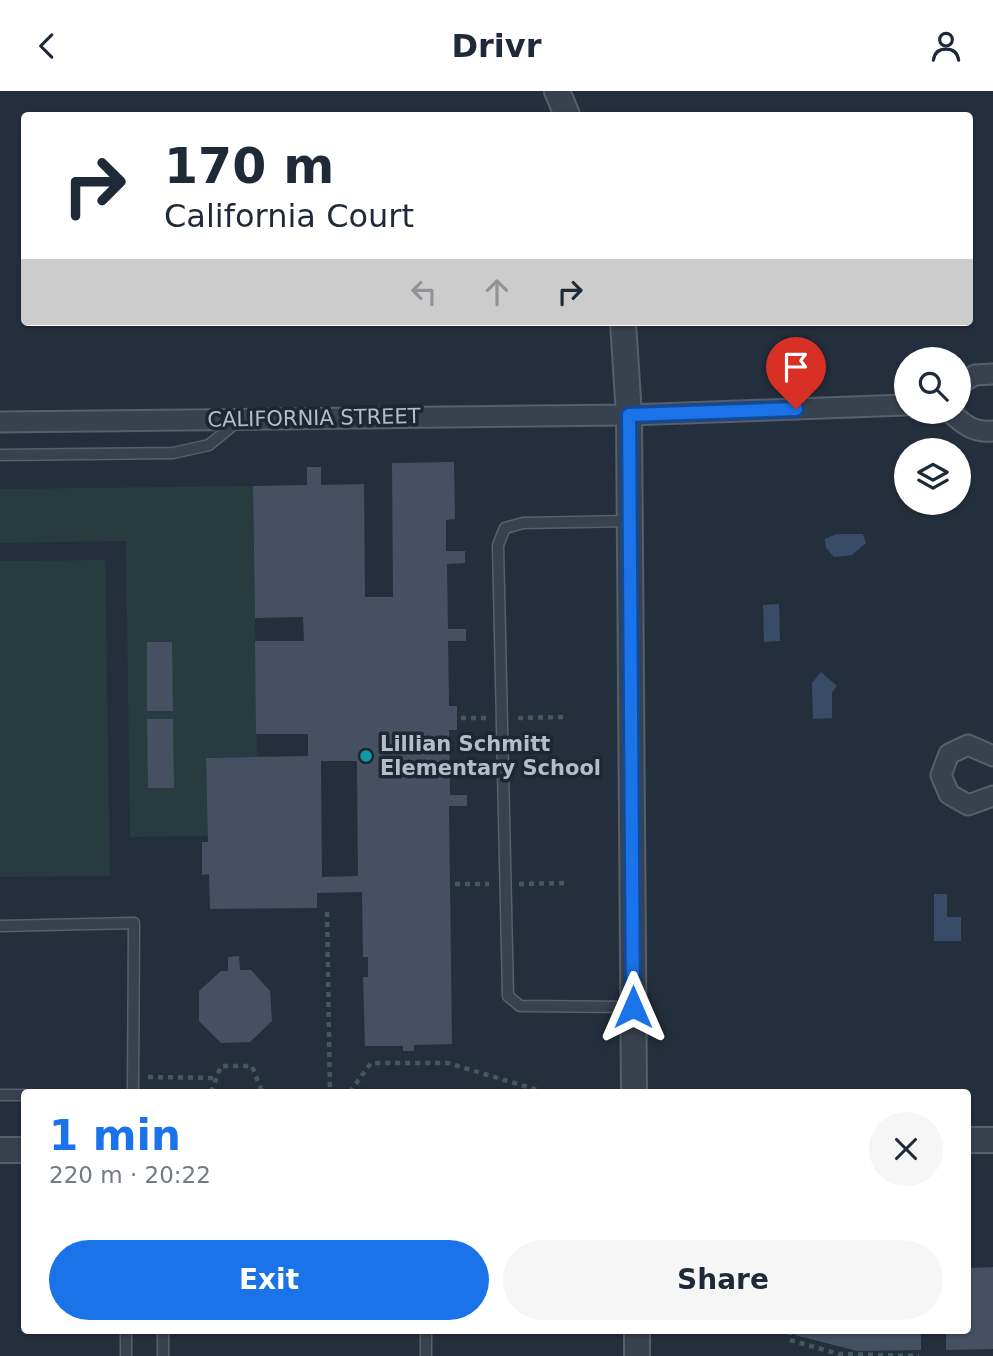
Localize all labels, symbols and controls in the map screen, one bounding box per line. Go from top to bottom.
icon: back [28,27,66,65]
text: Drivr [452,27,541,65]
icon: person [927,27,965,65]
text: 170 m [164,138,334,195]
icon: right [49,140,140,231]
text: California Court [164,197,414,235]
icon: left [405,273,443,311]
icon: ahead [478,273,516,311]
icon: right [551,273,589,311]
pin [766,337,826,409]
map controls [894,347,971,515]
button: search [894,347,971,424]
icon: arrive [777,348,815,386]
street label: CALIFORNIA STREET [207,404,421,432]
button: layers [894,438,971,515]
place label: Lillian Schmitt Elementary School [380,732,601,780]
marker: Lillian Schmitt Elementary School [358,748,374,764]
position arrow [596,970,670,1044]
text: 1 min [49,1111,181,1160]
button: close [869,1112,943,1186]
text: 220 m · 20:22 [49,1162,211,1188]
button: Exit [49,1240,489,1320]
button: Share [503,1240,943,1320]

